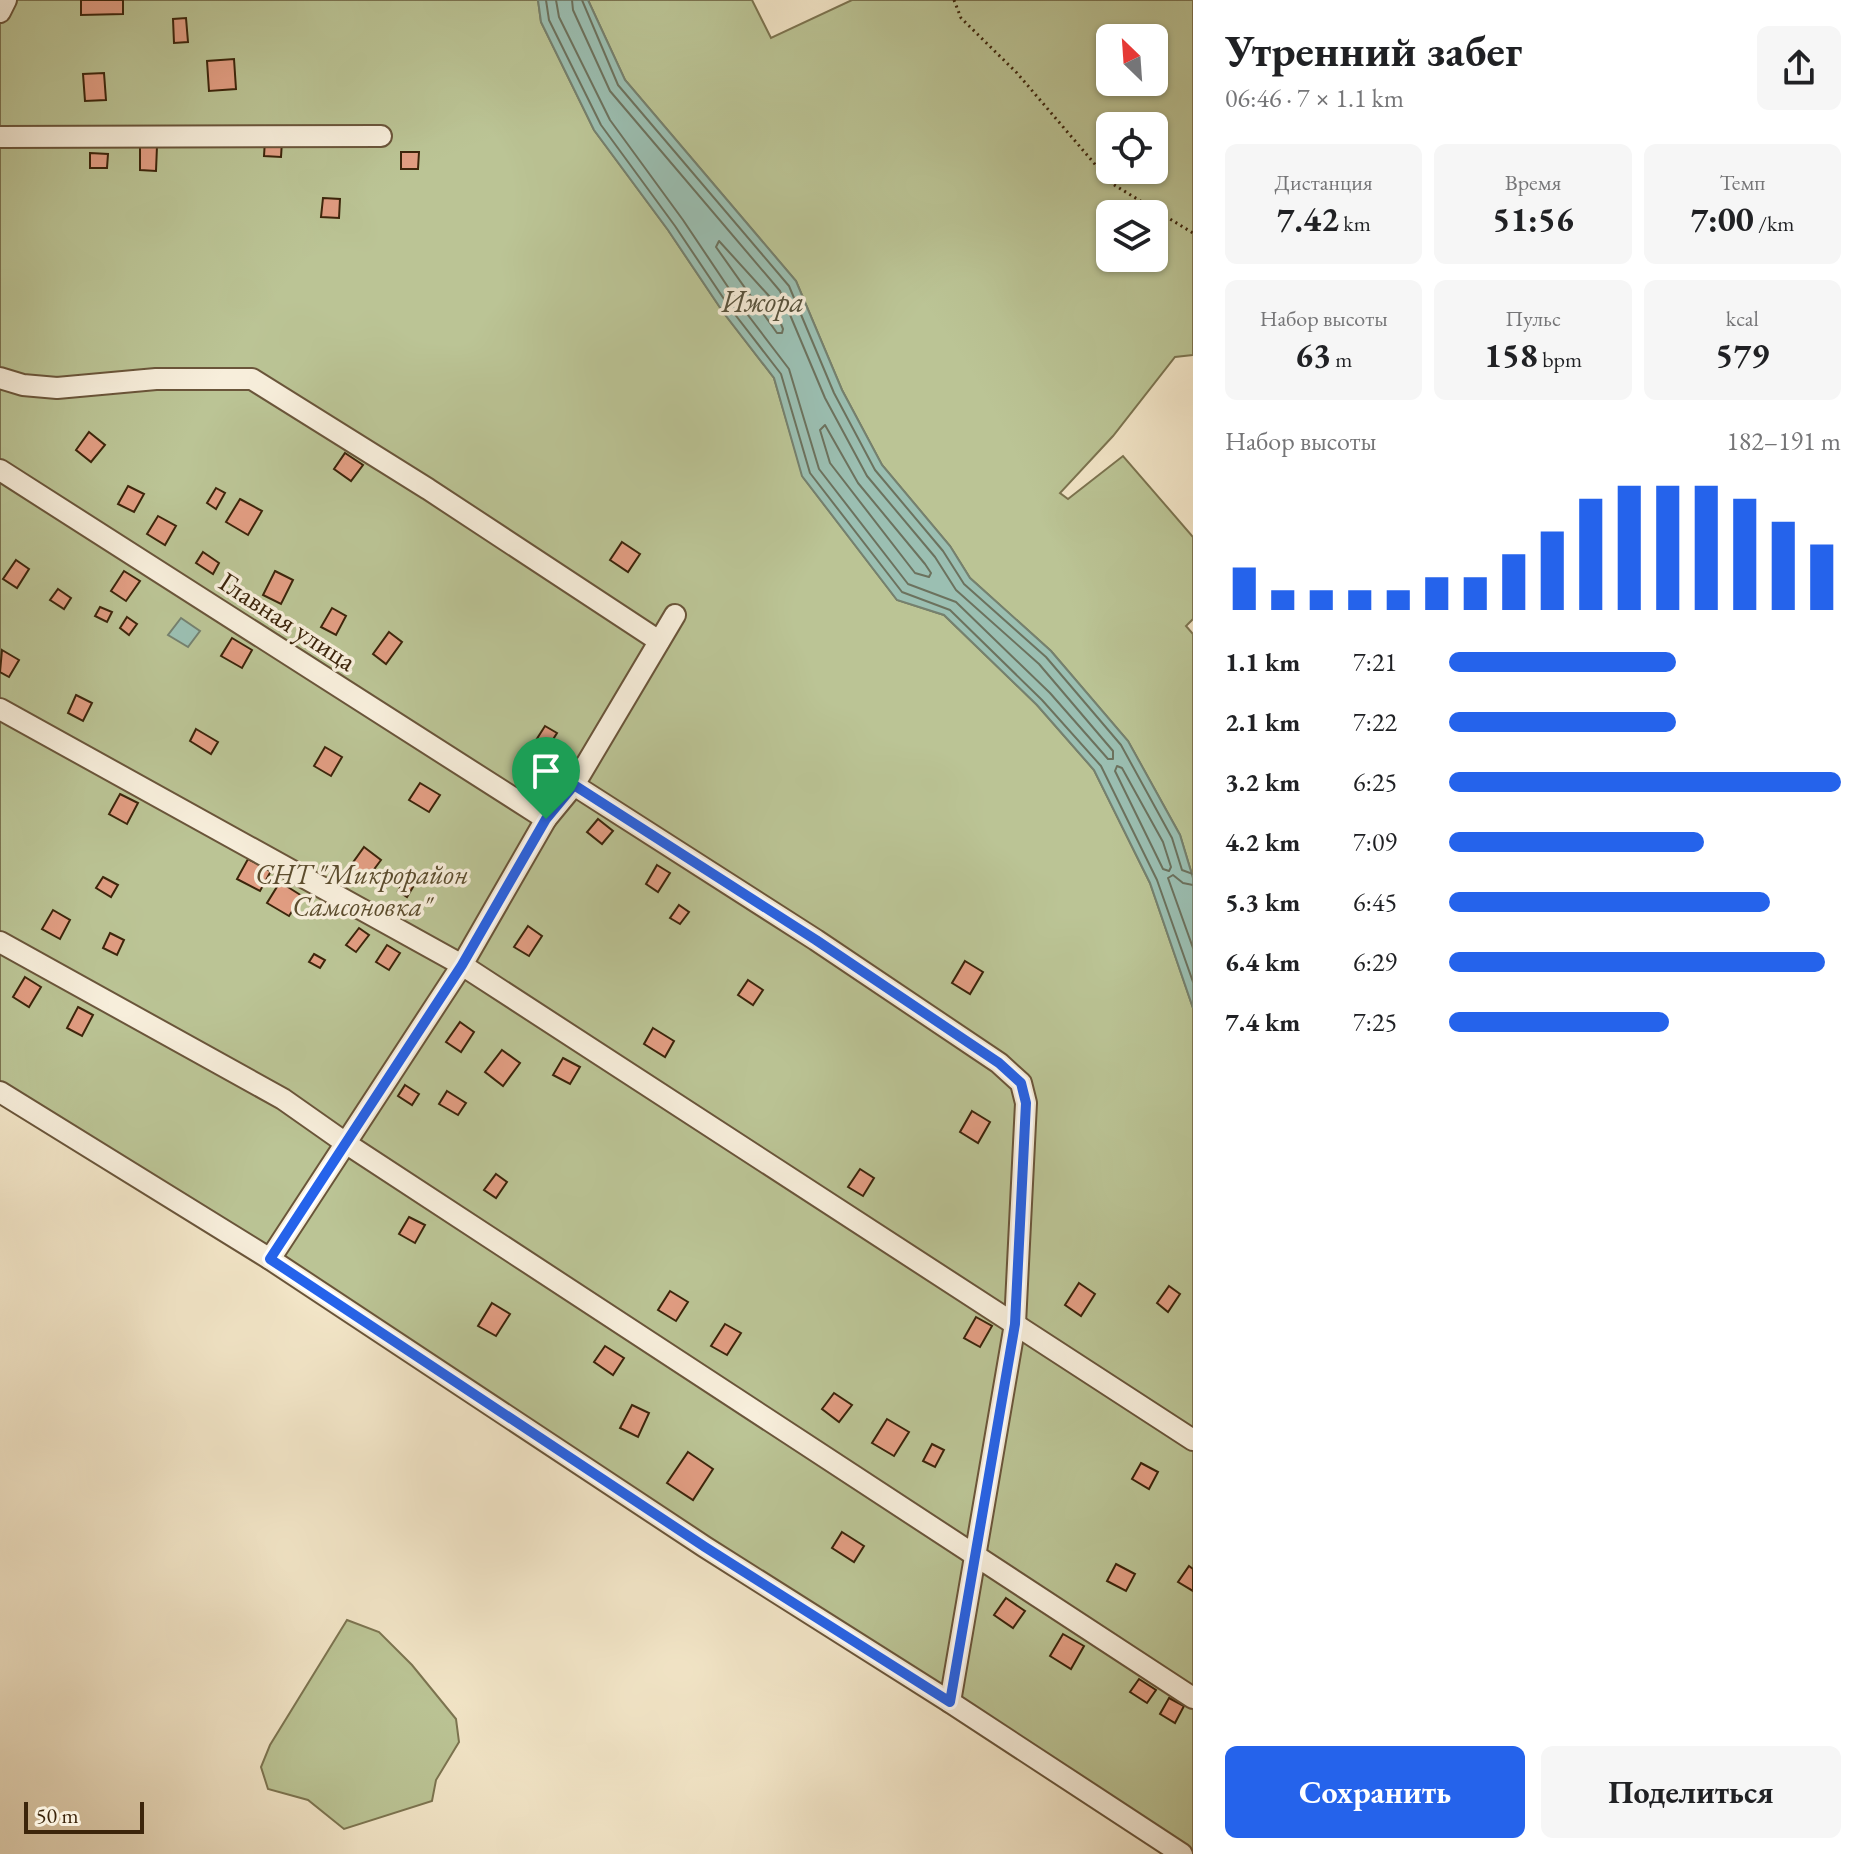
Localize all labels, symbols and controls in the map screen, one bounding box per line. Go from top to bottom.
text: Утренний забег [1225,22,1522,79]
north arrow [1096,24,1168,96]
map controls [1096,24,1168,272]
button: share [1757,26,1841,110]
text: 06:46 · 7 × 1.1 km [1225,81,1404,115]
button: locate [1096,112,1168,184]
text: Дистанция [1275,168,1373,197]
text: Время [1505,168,1561,197]
text: Темп [1719,168,1765,197]
text: 7.42 [1277,197,1339,241]
text: 51:56 [1492,197,1574,241]
text: 7:00 [1690,197,1754,241]
button: layers [1096,200,1168,272]
text: km [1339,209,1371,238]
text: /km [1754,209,1794,238]
water label: Ижора [721,282,804,321]
text: Набор высоты [1260,304,1388,333]
text: Пульс [1505,304,1561,333]
text: kcal [1726,304,1759,333]
text: 63 [1295,333,1331,377]
text: 158 [1484,333,1538,377]
text: 579 [1715,333,1769,377]
text: m [1331,345,1352,374]
text: bpm [1538,345,1582,374]
text: Набор высоты [1225,424,1376,458]
text: 182–191 m [1726,424,1841,458]
street label: Главная улица [213,563,364,679]
text: 1.1 km [1225,645,1300,679]
text: 7:21 [1353,645,1397,679]
text: 2.1 km [1225,705,1300,739]
text: 7:22 [1353,705,1397,739]
pin [512,737,580,819]
icon: arrive [524,749,568,793]
text: 3.2 km [1225,765,1300,799]
text: 6:25 [1353,765,1397,799]
text: 4.2 km [1225,825,1300,859]
text: 7:09 [1353,825,1397,859]
park label: СНТ "Микрорайон Самсоновка" [255,856,469,924]
text: 5.3 km [1225,885,1300,919]
text: 6:45 [1353,885,1397,919]
text: 6.4 km [1225,945,1300,979]
text: 6:29 [1353,945,1397,979]
text: 7.4 km [1225,1005,1300,1039]
text: 7:25 [1353,1005,1397,1039]
button: Сохранить [1225,1746,1525,1838]
button: Поделиться [1541,1746,1841,1838]
scale bar [24,1798,144,1834]
text: 50 m [36,1801,79,1830]

